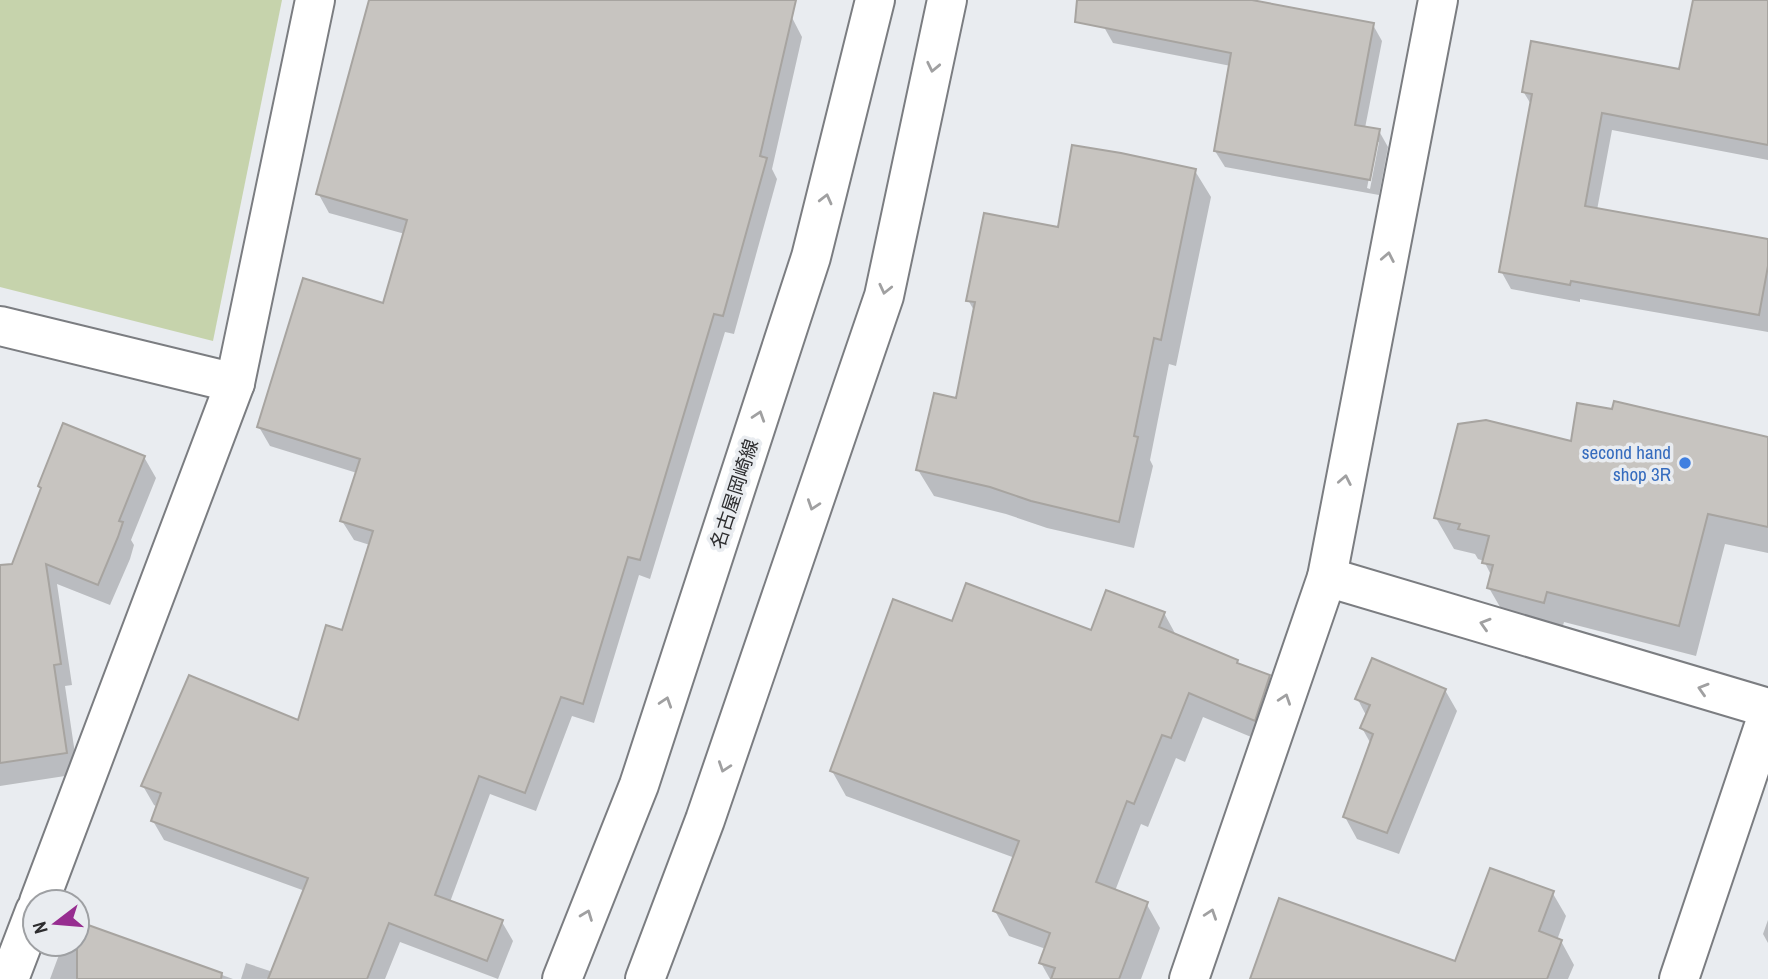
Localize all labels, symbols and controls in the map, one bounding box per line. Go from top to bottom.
one-way arrow [926,61,941,73]
one-way arrow [818,193,832,205]
one-way arrow [1380,251,1395,263]
one-way arrow [879,283,893,295]
one-way arrow [751,410,765,423]
street label: 名古屋岡崎線 [704,436,764,552]
place label: second hand shop 3R [1582,439,1671,487]
marker: second hand shop 3R [1677,455,1693,471]
one-way arrow [1337,474,1352,486]
one-way arrow [807,498,821,510]
one-way arrow [1479,617,1491,632]
one-way arrow [1697,682,1709,697]
one-way arrow [1277,694,1291,706]
one-way arrow [657,696,672,708]
one-way arrow [718,760,732,772]
north arrow [21,888,91,958]
one-way arrow [1203,909,1217,921]
one-way arrow [579,910,593,922]
text: N [26,919,54,937]

